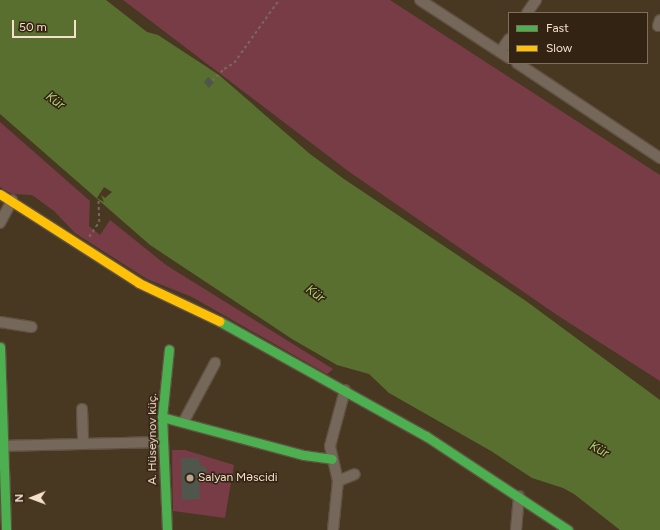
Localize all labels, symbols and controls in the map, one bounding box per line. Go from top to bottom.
scale bar [14,12,78,38]
legend [508,12,648,64]
text: 50 m [19,20,47,34]
text: Fast [546,21,569,35]
text: Slow [546,41,572,55]
water label: Kür [42,89,68,113]
water label: Kür [302,282,328,306]
street label: A. Hüseynov küç. [146,393,160,485]
water label: Kür [587,439,611,461]
place label: Salyan Məscidi [198,471,278,485]
marker: Salyan Məscidi [185,473,195,483]
north arrow [12,478,52,518]
text: N [13,494,26,503]

